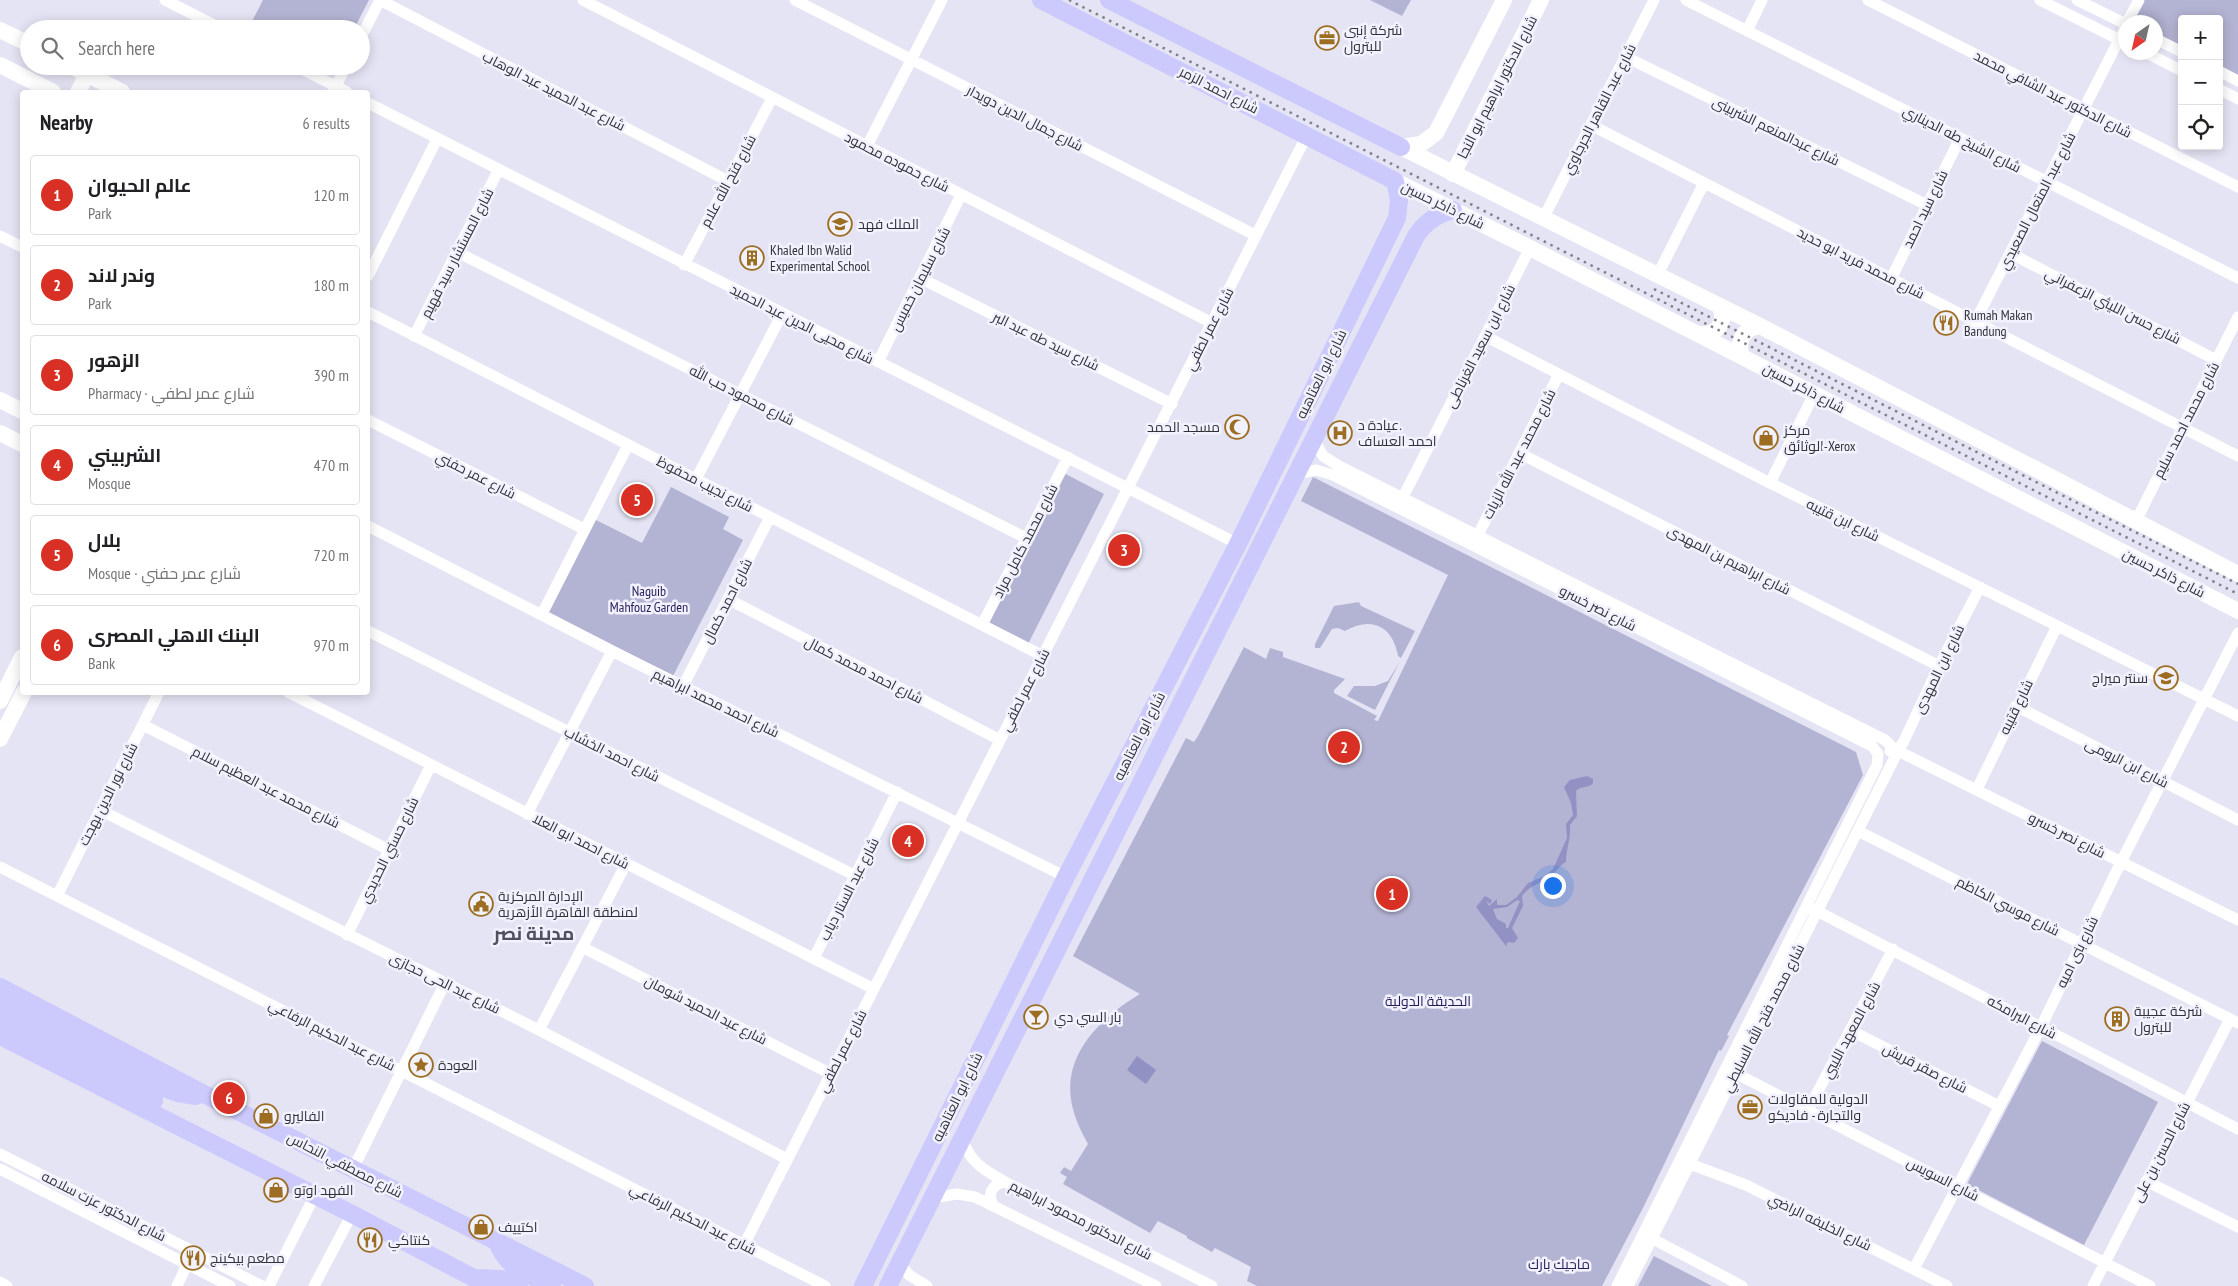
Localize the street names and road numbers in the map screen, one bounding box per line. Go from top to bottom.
street label: شارع الدكتور ابراهيم ابو النجا [1453,12,1542,162]
street label: شارع عبد القاهر الجرجاوي [1558,41,1642,179]
street label: شارع الدكتور عبد الشافي محمد [1970,46,2135,144]
street label: شارع عبد الحميد عبد الوهاب [480,47,628,135]
street label: شارع احمد الزمر [1175,62,1262,118]
street label: شارع جمال الدين دويدار [963,80,1086,155]
street label: شارع عبدالمنعم الشربينى [1709,92,1843,171]
street label: شارع الشيخ طه الديناري [1898,101,2024,179]
street label: شارع حموده محمود [842,128,952,196]
street label: شارع عبد المتعال الصعيدي [1994,129,2082,274]
street label: شارع فتح الله علام [696,132,761,231]
street label: شارع سيد احمد [1898,167,1952,251]
street label: شارع ذاكر حسين [1398,177,1488,233]
street label: شارع المستشار سيد فهيم [416,185,498,321]
street label: شارع محمد فريد ابو حديد [1794,223,1928,303]
street label: شارع سليمان خميس [886,224,954,334]
street label: شارع حسن الليثي الزعفراني [2041,264,2184,351]
street label: شارع محيى الدين عبد الحميد [727,280,877,368]
street label: شارع ابن سعيد الغرناطى [1441,281,1519,411]
street label: شارع عمر لطفي [1180,285,1240,375]
street label: شارع سيد طه عبد البر [989,307,1102,375]
street label: شارع ابو العتاهيه [1292,327,1350,421]
street label: شارع ذاكر حسين [1760,359,1848,417]
street label: شارع محمد احمد سليم [2149,359,2224,482]
street label: شارع محمود حب الله [686,361,798,429]
street label: شارع محمد عبد الله الزيات [1478,386,1560,522]
street label: شارع عمر حفني [432,447,519,506]
street label: شارع نجيب محفوظ [654,452,756,516]
street label: شارع محمد كامل مراد [988,481,1062,601]
street label: شارع ابن قتيبه [1803,495,1883,545]
street label: شارع ابراهيم بن المهدى [1664,521,1794,600]
street label: شارع ذاكر حسين [2120,544,2208,602]
street label: شارع احمد كمال [698,555,756,647]
street label: شارع نصر خسرو [1557,581,1639,635]
street label: شارع ابن المهدى [1910,622,1968,716]
street label: شارع احمد محمد كمال [802,632,926,708]
street label: شارع عمر لطفي [996,646,1056,736]
street label: شارع احمد محمد ابراهيم [649,664,782,742]
street label: شارع قتيبه [1995,677,2037,737]
street label: شارع ابو العتاهيه [1109,689,1169,783]
street label: شارع احمد الخشاب [561,722,663,786]
street label: شارع ابن الرومى [2082,734,2172,792]
street label: شارع نور الدين بهجت [74,740,142,848]
street label: شارع محمد عبد العظيم سلام [189,742,343,833]
street label: شارع حسني الحديدي [356,794,425,907]
street label: شارع نصر خسرو [2026,808,2108,862]
street label: شارع احمد ابو العلا [530,809,632,873]
street label: شارع عبد الستار دياب [815,834,883,944]
street label: شارع موسي الكاظم [1953,872,2063,942]
street label: شارع بنى اميه [2052,913,2102,991]
street label: شارع محمد فتح الله السليطي [1718,941,1811,1097]
street label: شارع عبد الحى حجازى [387,948,503,1018]
street label: شارع عبد الحميد شومان [642,971,770,1049]
street label: شارع المعهد الليبي [1818,978,1887,1083]
street label: شارع البرامكه [1984,991,2060,1043]
street label: شارع عبد الحكيم الرفاعي [264,995,398,1077]
street label: شارع عمر لطفي [813,1007,873,1097]
street label: شارع صقر قريش [1880,1039,1970,1097]
street label: شارع ابو العتاهيه [928,1050,986,1144]
street label: شارع الحسن بن على [2128,1099,2194,1205]
street label: شارع مصطفي النحاس [283,1128,406,1205]
street label: شارع السويس [1904,1153,1982,1205]
street label: شارع الدكتور عزت سلامه [39,1167,169,1245]
street label: شارع الدكتور محمود ابراهيم [1006,1176,1155,1265]
street label: شارع عبد الحكيم الرفاعي [625,1179,759,1261]
street label: شارع الخليفه الراضي [1765,1189,1874,1257]

